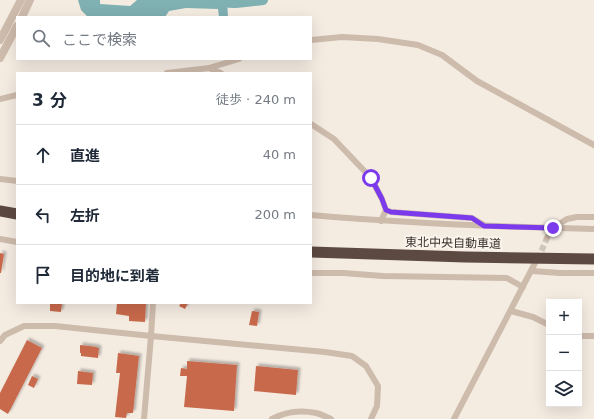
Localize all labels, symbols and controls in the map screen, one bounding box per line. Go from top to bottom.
search box [16,16,312,60]
icon: search [30,27,52,49]
text: ここで検索 [62,31,137,49]
text: 3 分 [32,90,67,110]
text: 徒歩 · 240 m [216,92,296,107]
icon: ahead [32,144,54,166]
text: 直進 [70,147,100,165]
text: 40 m [263,147,296,162]
route start [362,169,380,187]
icon: left [32,204,54,226]
text: 左折 [70,207,100,225]
text: 200 m [254,207,296,222]
route end [544,219,562,237]
street label: 東北中央自動車道 [405,235,501,251]
icon: arrive [32,264,54,286]
text: 目的地に到着 [70,267,160,285]
map controls [546,299,582,407]
button: + [546,299,582,335]
button: − [546,335,582,371]
button: layers [546,371,582,407]

